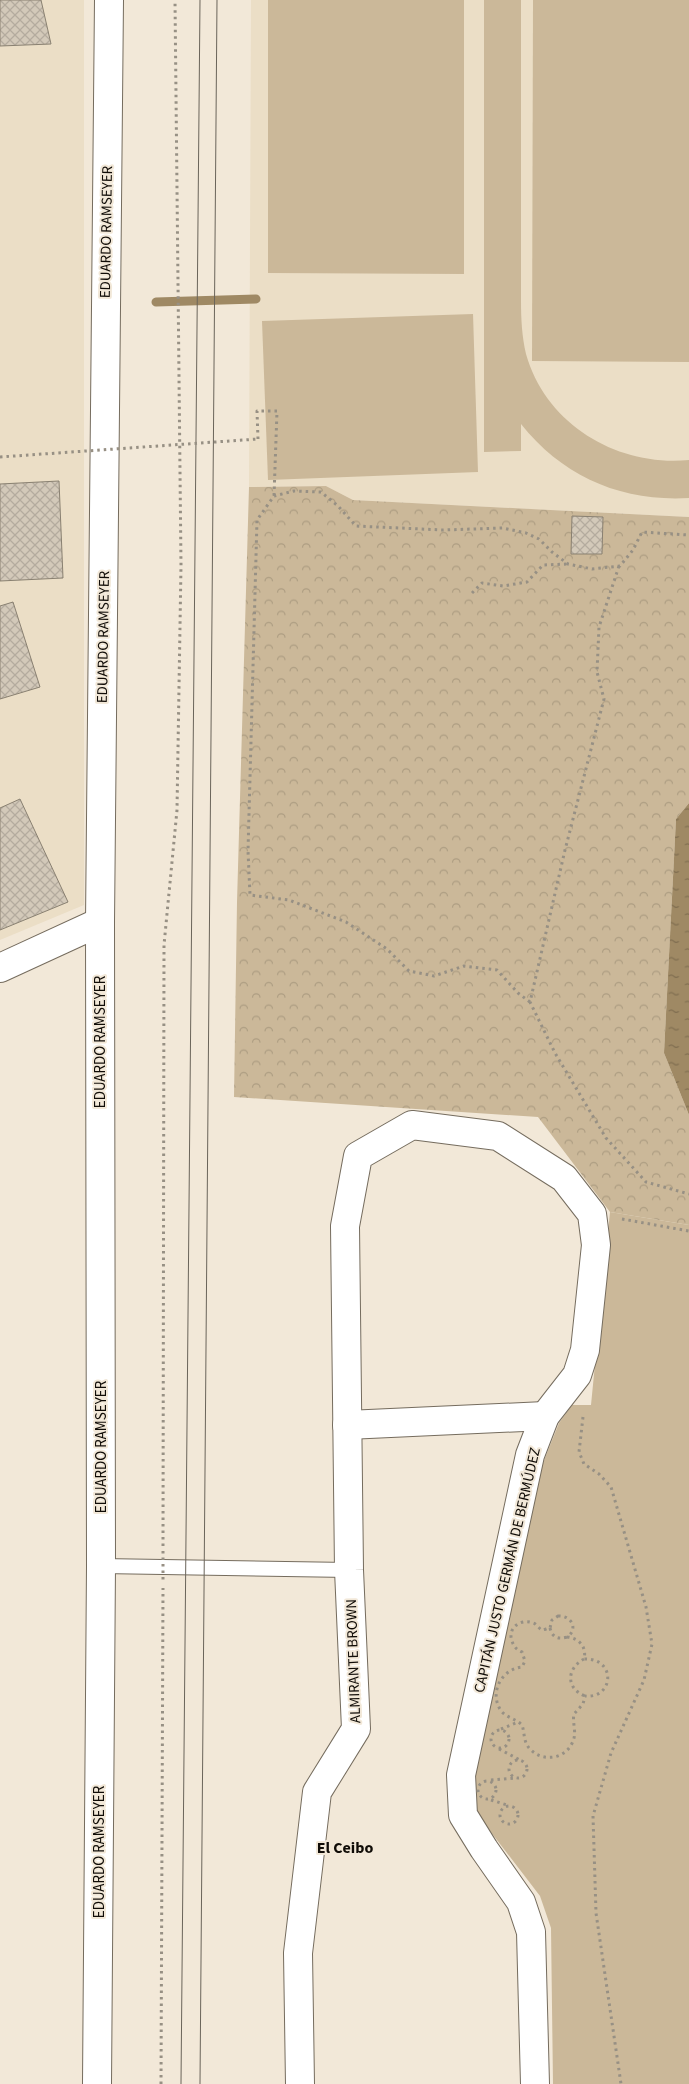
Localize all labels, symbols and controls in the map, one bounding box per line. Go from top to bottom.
street label: EDUARDO RAMSEYER [95,165,118,298]
street label: EDUARDO RAMSEYER [92,570,115,703]
street label: EDUARDO RAMSEYER [90,975,111,1108]
street label: EDUARDO RAMSEYER [91,1380,112,1513]
street label: CAPITÁN JUSTO GERMÁN DE BERMÚDEZ [469,1445,546,1695]
street label: ALMIRANTE BROWN [341,1599,366,1723]
street label: EDUARDO RAMSEYER [89,1785,110,1918]
district label: El Ceibo [317,1837,373,1859]

